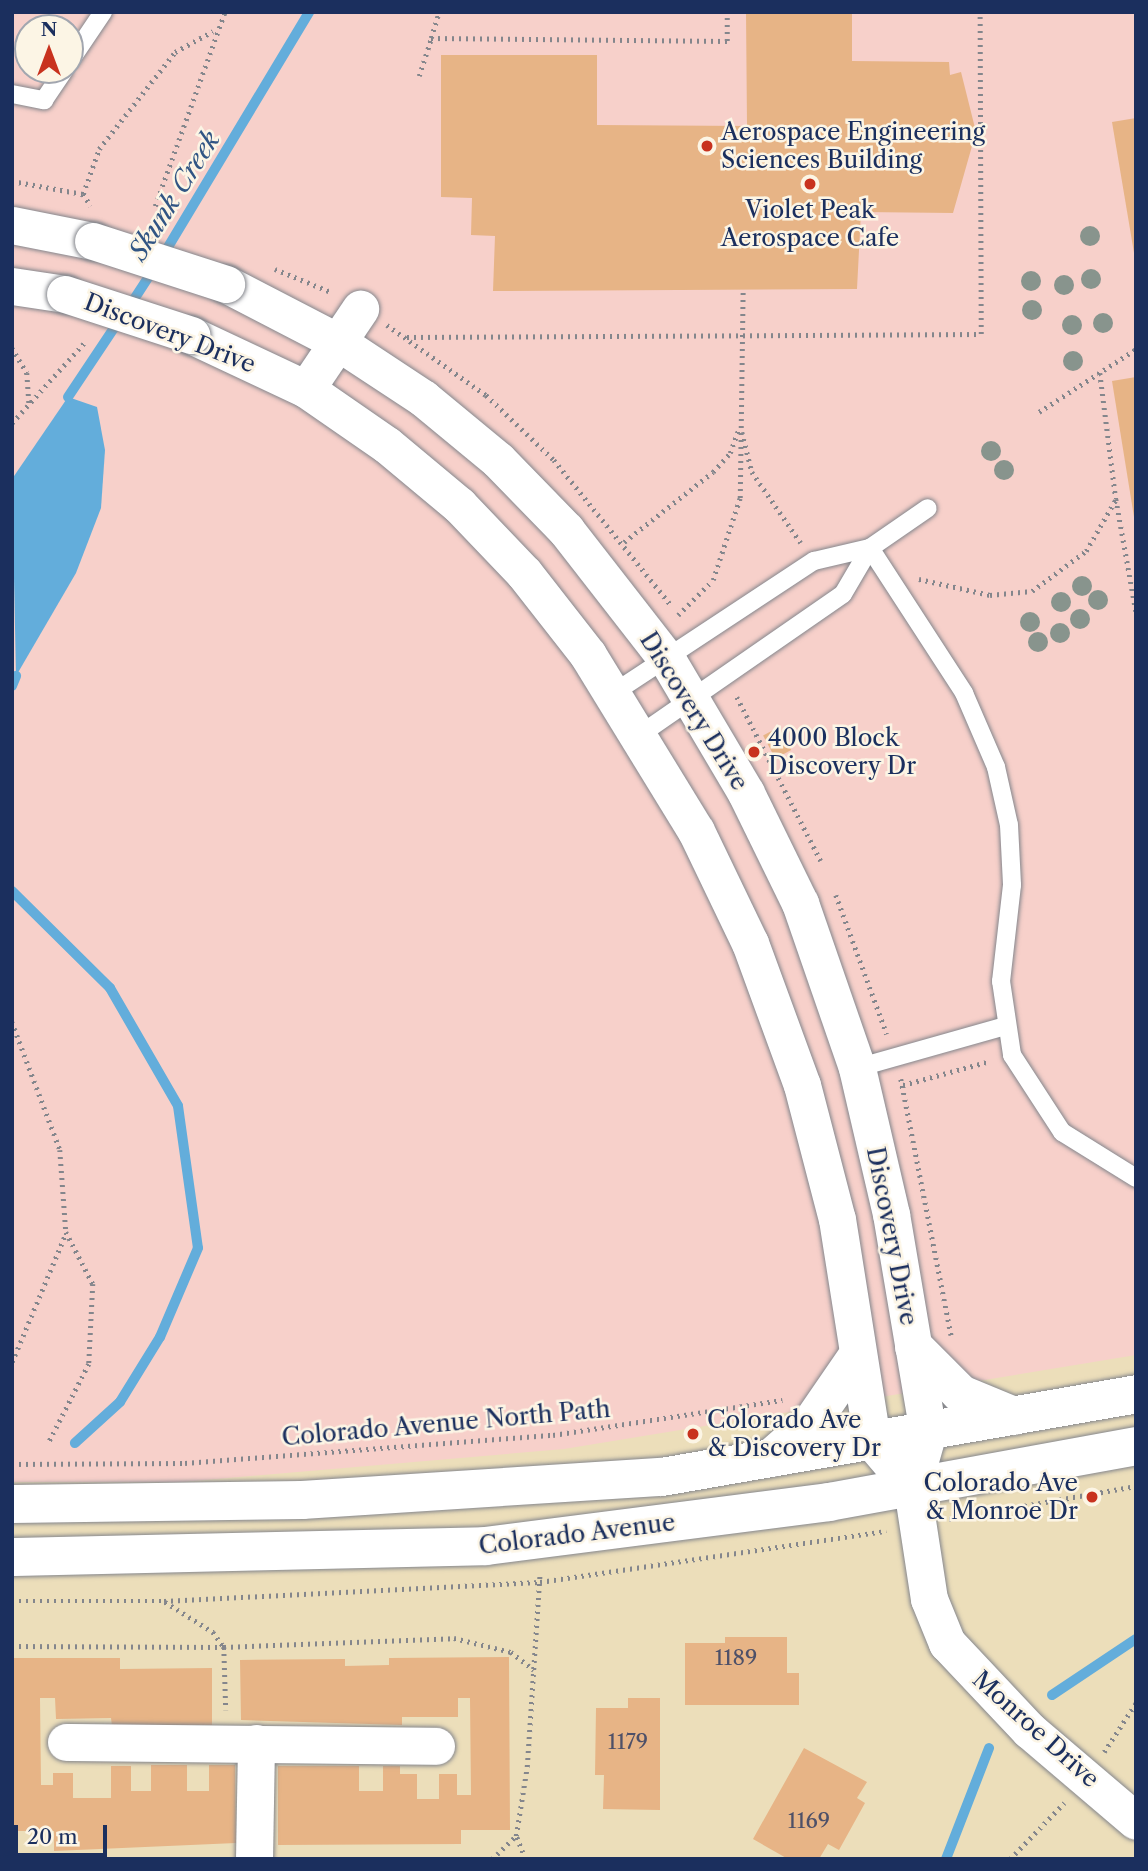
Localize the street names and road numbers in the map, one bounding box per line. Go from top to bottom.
street label: Discovery Drive [80,287,260,379]
street label: Discovery Drive [634,626,754,796]
street label: Discovery Drive [861,1144,923,1328]
street label: Colorado Avenue North Path [280,1394,612,1452]
street label: Colorado Avenue [477,1508,677,1560]
street label: Monroe Drive [967,1665,1105,1793]

